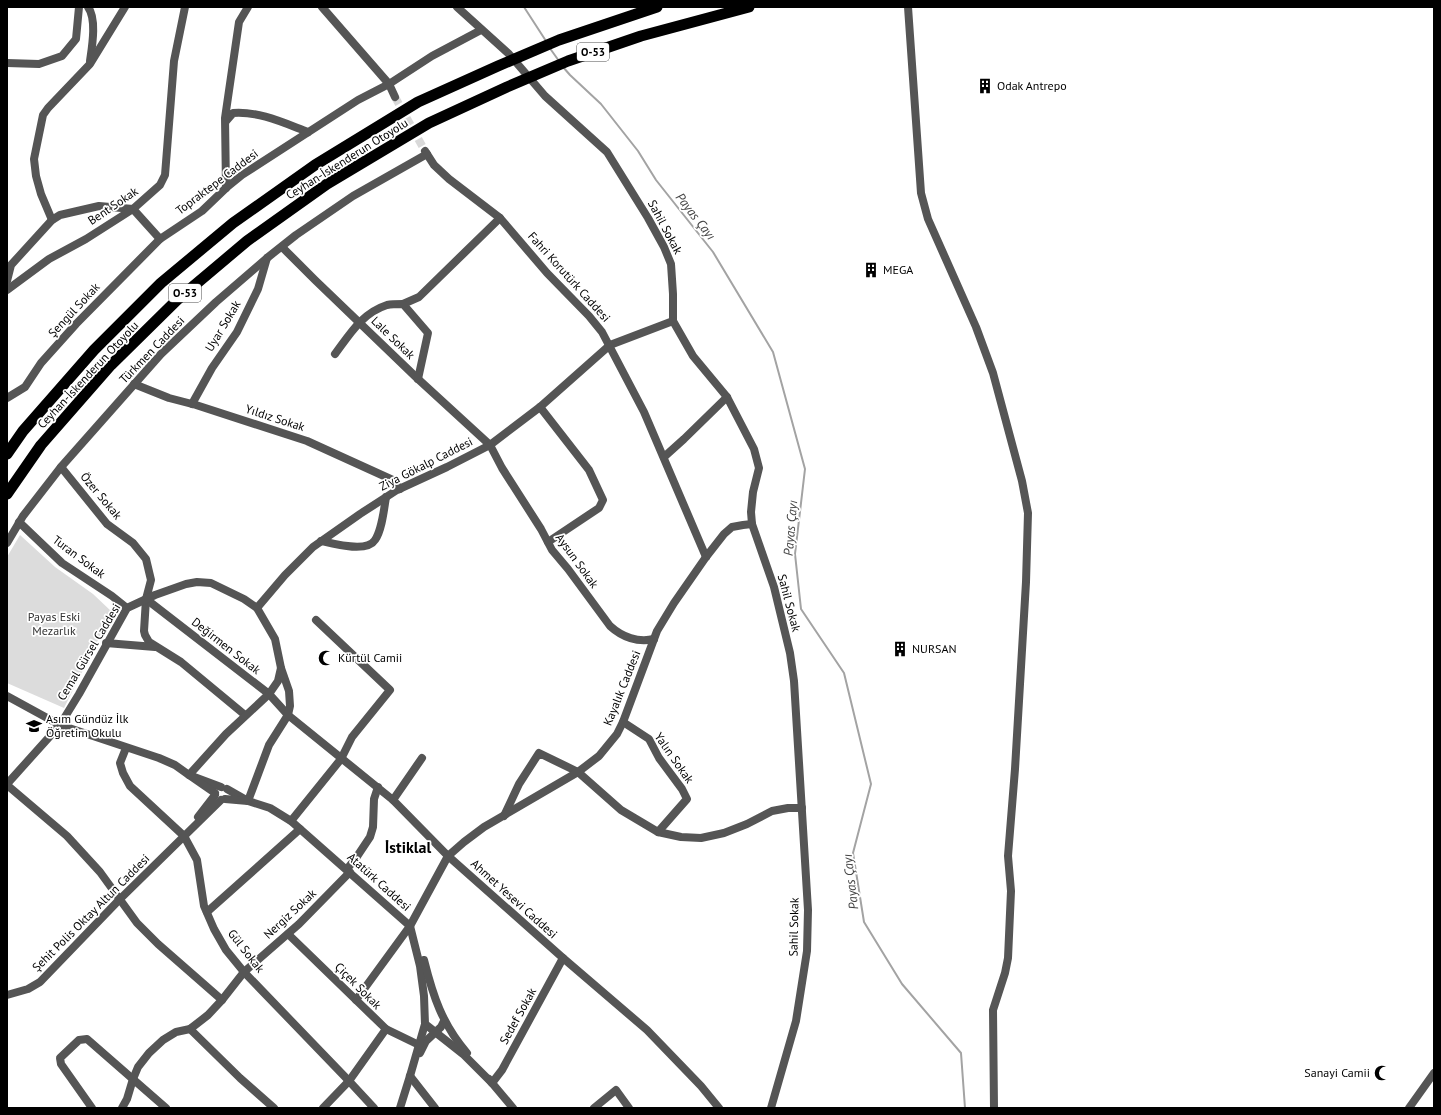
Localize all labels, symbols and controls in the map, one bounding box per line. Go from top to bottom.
road number: O-53 [577,43,609,61]
building icon: Odak Antrepo [976,77,994,95]
place label: Odak Antrepo [997,78,1067,93]
street label: Ceyhan-İskenderun Otoyolu [283,115,411,202]
street label: Topraktepe Caddesi [172,146,261,218]
street label: Bent Sokak [85,183,141,228]
water label: Payas Çayı [672,189,720,244]
street label: Sahil Sokak [645,197,686,257]
street label: Fahri Korutürk Caddesi [525,229,614,325]
building icon: MEGA [862,261,880,279]
place label: MEGA [883,262,913,277]
street label: Şengül Sokak [45,279,103,340]
road number: O-53 [169,284,201,302]
street label: Uyar Sokak [201,297,244,354]
street label: Türkmen Caddesi [116,313,187,386]
street label: Lale Sokak [368,313,419,362]
street label: Ceyhan-İskenderun Otoyolu [34,318,141,431]
street label: Yıldız Sokak [244,401,307,434]
street label: Ziya Gökalp Caddesi [376,433,475,494]
street label: Özer Sokak [77,469,126,522]
water label: Payas Çayı [780,499,801,556]
street label: Aysun Sokak [553,531,602,591]
street label: Turan Sokak [50,532,109,581]
street label: Sahil Sokak [775,572,804,634]
street label: Cemal Gürsel Caddesi [54,600,123,703]
park label: Payas Eski Mezarlık [28,609,80,638]
street label: Değirmen Sokak [189,614,264,677]
building icon: NURSAN [891,640,909,658]
place label: NURSAN [912,641,957,656]
street label: Kayalık Caddesi [600,648,643,728]
mosque icon: Kürtül Camii [317,649,335,667]
place label: Kürtül Camii [338,650,402,665]
place label: Asım Gündüz İlk Öğretim Okulu [46,711,129,740]
school or university icon: Asım Gündüz İlk Öğretim Okulu [25,717,43,735]
street label: Yalın Sokak [651,729,697,786]
district label: İstiklal [385,837,431,857]
street label: Atatürk Caddesi [345,849,414,914]
street label: Şehit Polis Oktay Altun Caddesi [29,851,152,974]
water label: Payas Çayı [839,853,862,911]
street label: Ahmet Yesevi Caddesi [468,856,561,941]
street label: Nergiz Sokak [260,885,319,942]
street label: Sahil Sokak [785,897,802,957]
street label: Gül Sokak [225,926,268,976]
street label: Çiçek Sokak [332,959,385,1012]
street label: Sedef Sokak [496,985,539,1047]
mosque icon: Sanayi Camii [1373,1064,1391,1082]
place label: Sanayi Camii [1304,1065,1370,1080]

